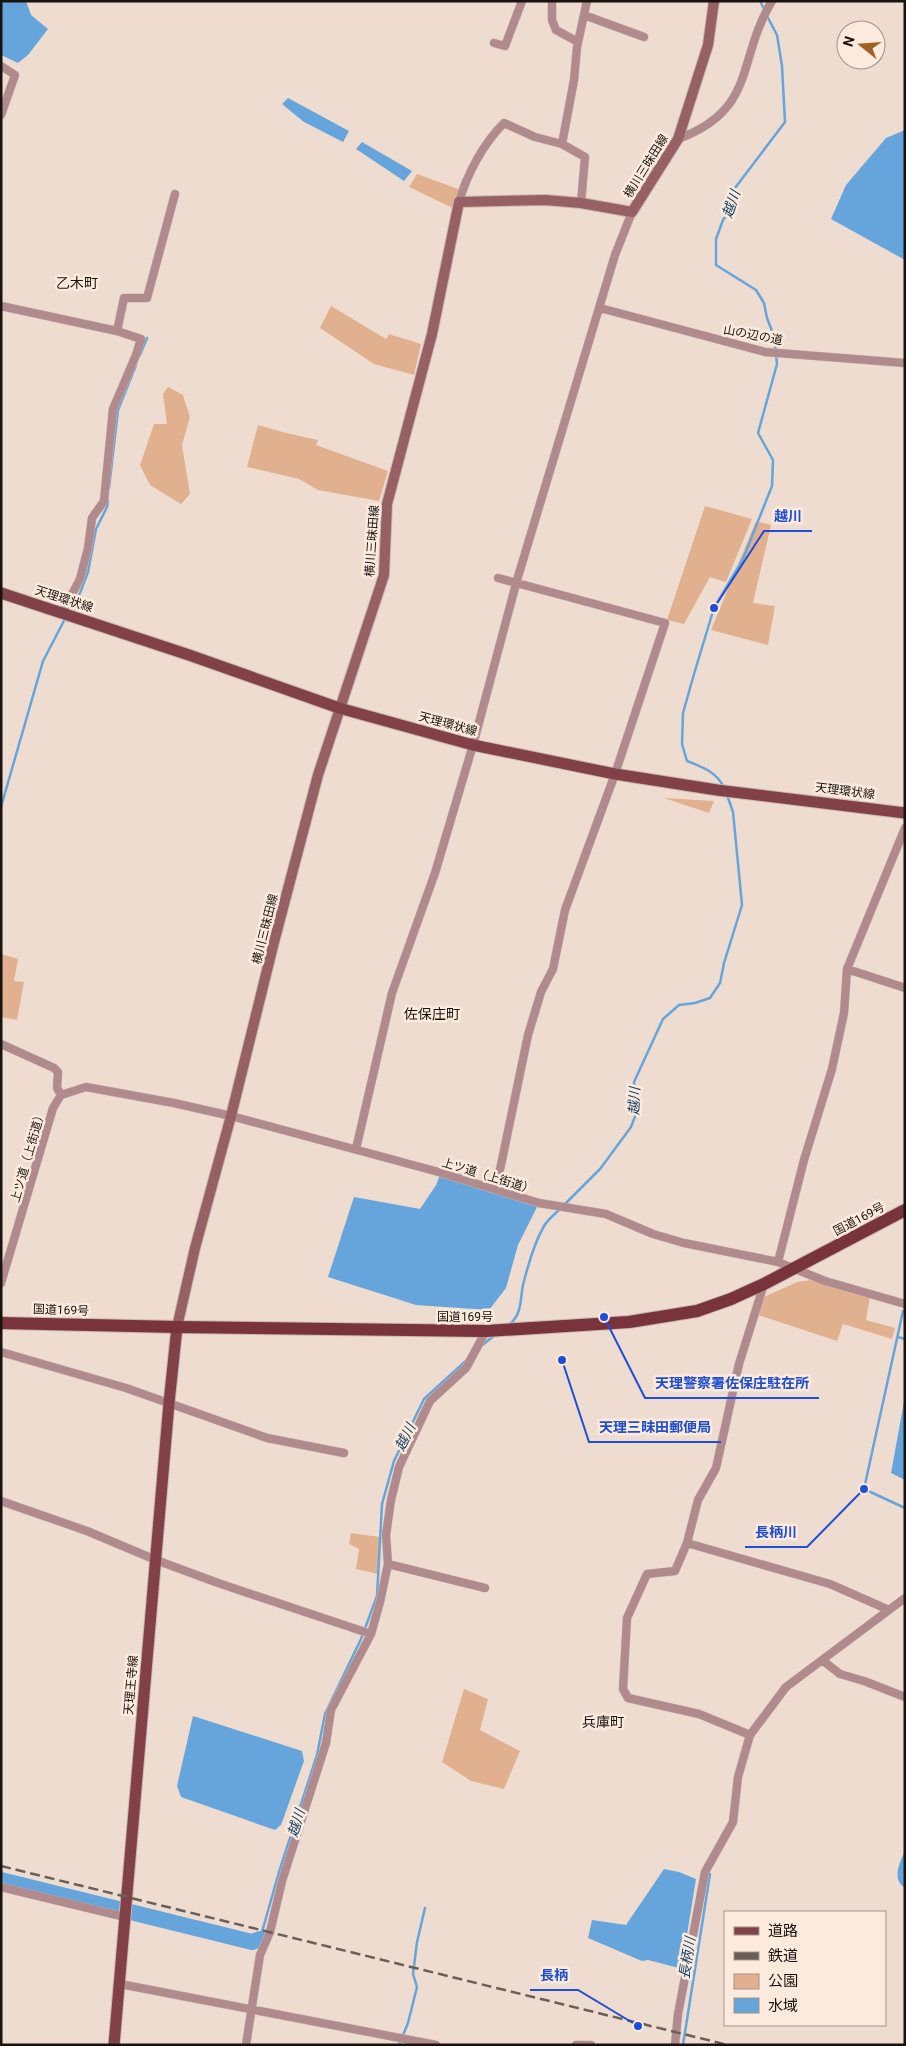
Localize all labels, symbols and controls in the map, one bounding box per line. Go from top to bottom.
north arrow [836,20,886,70]
text: N [839,34,858,48]
street label: 横川三昧田線 [621,132,671,200]
water label: 越川 [719,186,744,220]
district label: 乙木町 [56,275,98,291]
street label: 山の辺の道 [722,322,784,348]
callout: 越川 [764,502,812,531]
street label: 横川三昧田線 [363,505,381,577]
text: 越川 [774,508,802,524]
street label: 天理環状線 [33,583,95,615]
street label: 天理環状線 [417,709,479,739]
street label: 天理環状線 [814,780,876,802]
street label: 横川三昧田線 [249,892,281,966]
district label: 佐保庄町 [404,1006,460,1022]
water label: 越川 [626,1085,643,1115]
street label: 上ツ道（上街道） [8,1108,48,1204]
street label: 上ツ道（上街道） [440,1155,536,1197]
street label: 国道169号 [831,1200,887,1238]
street label: 国道169号 [33,1302,89,1318]
street label: 国道169号 [437,1310,493,1324]
callout: 天理警察署佐保庄駐在所 [645,1369,819,1398]
text: 天理警察署佐保庄駐在所 [655,1375,809,1391]
callout: 天理三昧田郵便局 [589,1413,721,1442]
water label: 越川 [392,1419,419,1453]
text: 天理三昧田郵便局 [599,1419,711,1435]
callout: 長柄川 [745,1518,807,1547]
text: 長柄川 [755,1524,797,1540]
street label: 天理王寺線 [121,1654,141,1716]
district label: 兵庫町 [582,1714,624,1730]
water label: 越川 [284,1805,308,1839]
legend [724,1911,886,2026]
text: 道路 [768,1922,798,1940]
water label: 長柄川 [676,1934,698,1980]
text: 鉄道 [768,1947,798,1965]
callout: 長柄 [530,1961,578,1990]
text: 長柄 [540,1967,568,1983]
text: 公園 [768,1972,798,1990]
text: 水域 [768,1997,798,2015]

